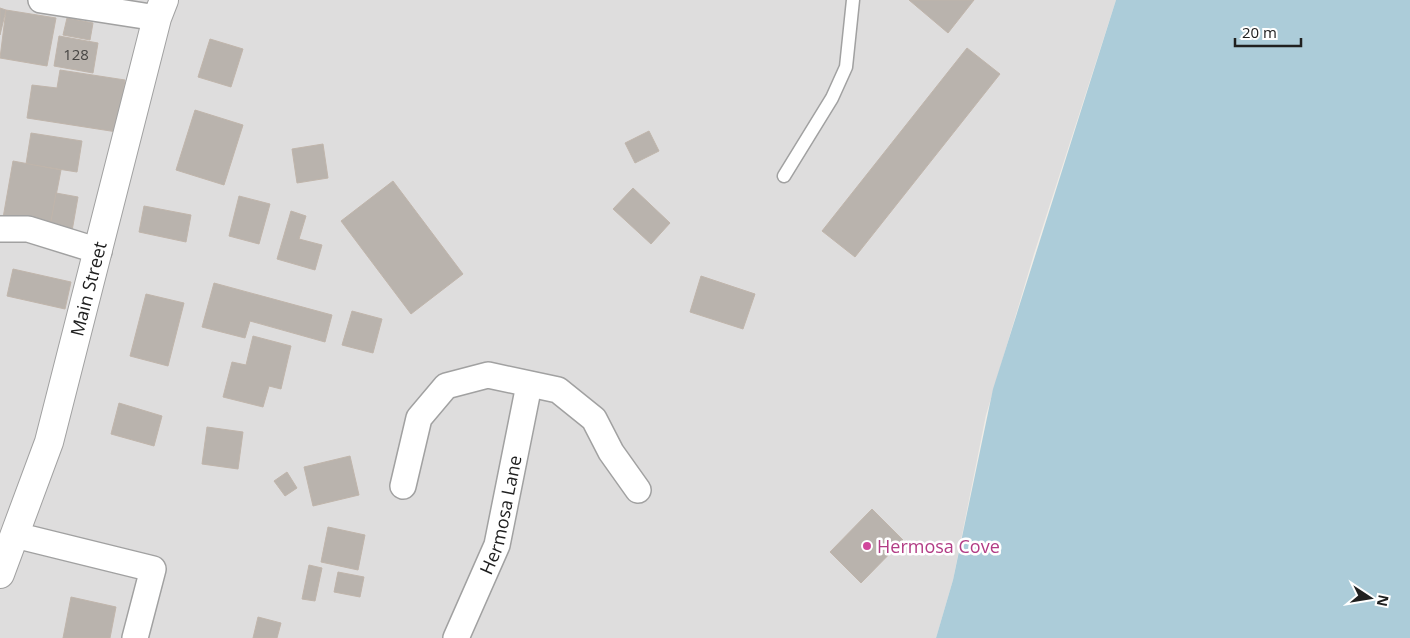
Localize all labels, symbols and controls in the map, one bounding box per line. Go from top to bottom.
scale bar [1235,15,1301,47]
text: 20 m [1242,22,1277,42]
house number: 128 [63,44,89,64]
street label: Main Street [64,239,112,339]
street label: Hermosa Lane [474,453,527,578]
place label: Hermosa Cove [877,534,1000,558]
marker: Hermosa Cove [861,540,873,552]
north arrow [1345,573,1395,623]
text: N [1373,593,1394,608]

